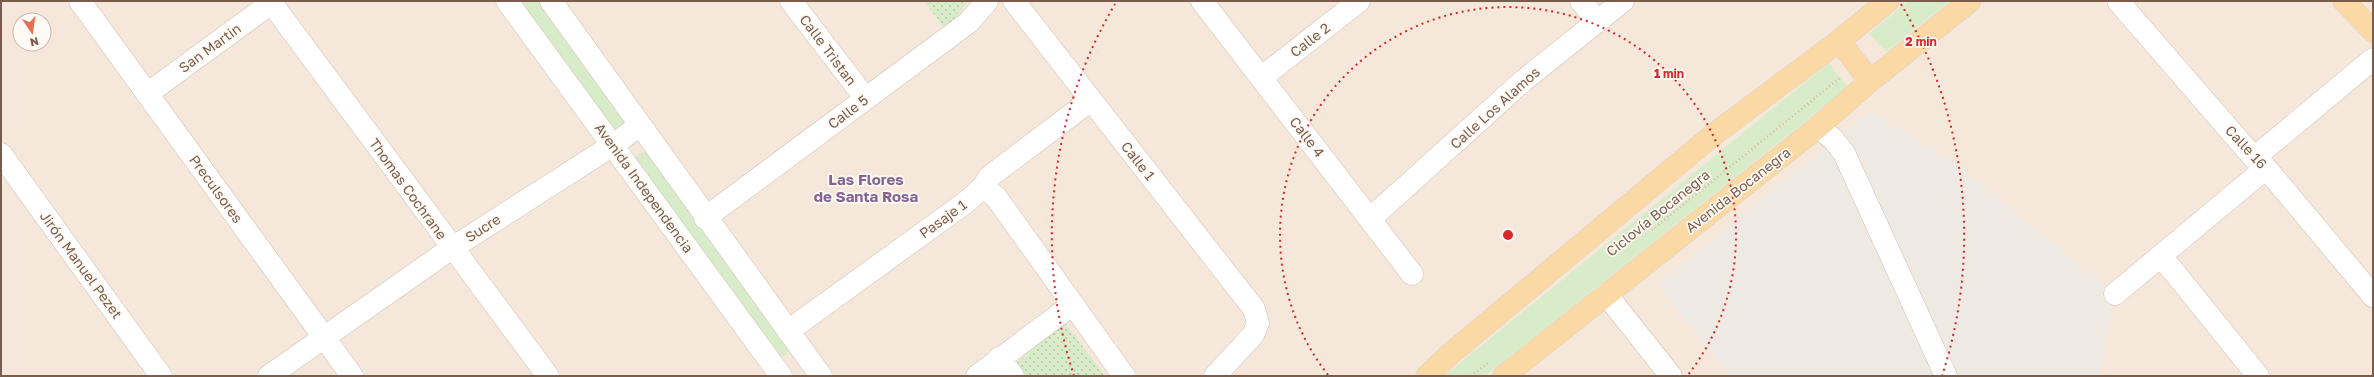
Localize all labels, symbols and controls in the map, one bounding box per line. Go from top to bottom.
street label: Calle Tristan [796,11,860,88]
north arrow [12,12,52,52]
street label: San Martin [175,19,244,76]
street label: Calle 2 [1286,19,1333,60]
text: 2 min [1905,34,1937,49]
text: N [29,35,40,50]
street label: Calle Los Alamos [1446,63,1543,152]
text: 1 min [1654,66,1684,81]
street label: Calle 5 [824,91,871,132]
street label: Calle 4 [1286,113,1328,160]
street label: Avenida Independencia [592,119,697,256]
street label: Calle 16 [2222,121,2271,172]
street label: Thomas Cochrane [366,135,451,243]
street label: Calle 1 [1118,138,1159,184]
street label: Avenida Bocanegra [1682,143,1794,236]
street label: Preculsores [186,151,247,226]
street label: Ciclovía Bocanegra [1602,166,1713,260]
district label: Las Flores de Santa Rosa [814,170,918,205]
street label: Pasaje 1 [916,196,970,241]
street label: Jirón Manuel Pezet [37,208,126,322]
street label: Sucre [462,210,504,245]
centre of rings [1501,228,1515,242]

